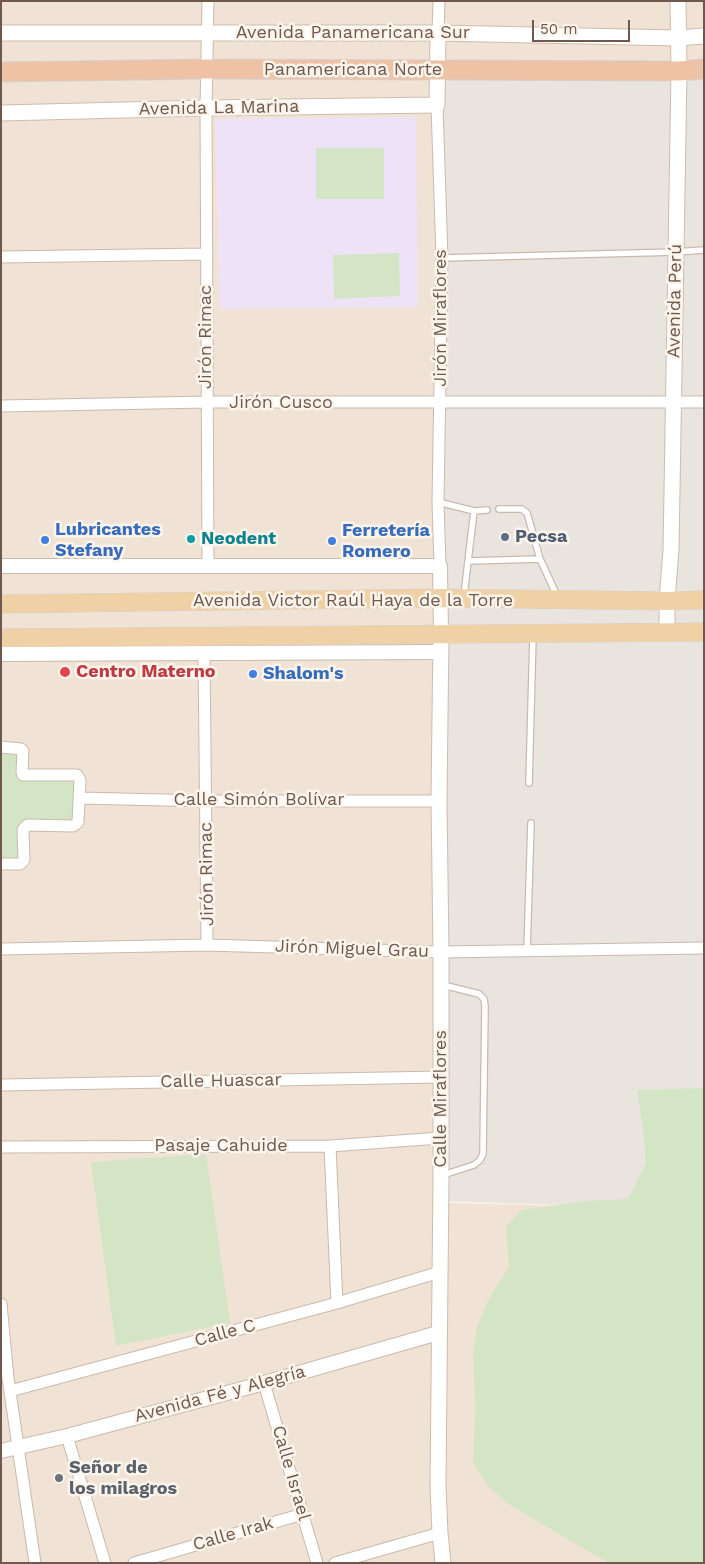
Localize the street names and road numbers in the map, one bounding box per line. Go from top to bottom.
street label: Avenida Panamericana Sur [236,22,470,44]
street label: Panamericana Norte [264,59,442,81]
street label: Avenida La Marina [139,96,299,120]
street label: Avenida Perú [663,244,687,358]
street label: Jirón Miraflores [430,249,452,387]
street label: Jirón Rimac [195,285,217,389]
street label: Jirón Cusco [229,392,333,414]
street label: Avenida Victor Raúl Haya de la Torre [193,590,513,612]
street label: Calle Simón Bolívar [173,789,345,811]
street label: Jirón Rimac [195,822,219,926]
street label: Jirón Miguel Grau [275,936,429,962]
street label: Calle Miraflores [430,1030,452,1168]
street label: Calle Huascar [160,1069,282,1093]
street label: Pasaje Cahuide [154,1135,288,1157]
street label: Calle C [192,1314,258,1352]
street label: Avenida Fé y Alegría [132,1361,308,1427]
street label: Calle Israel [267,1423,315,1523]
street label: Calle Irak [190,1512,276,1556]

